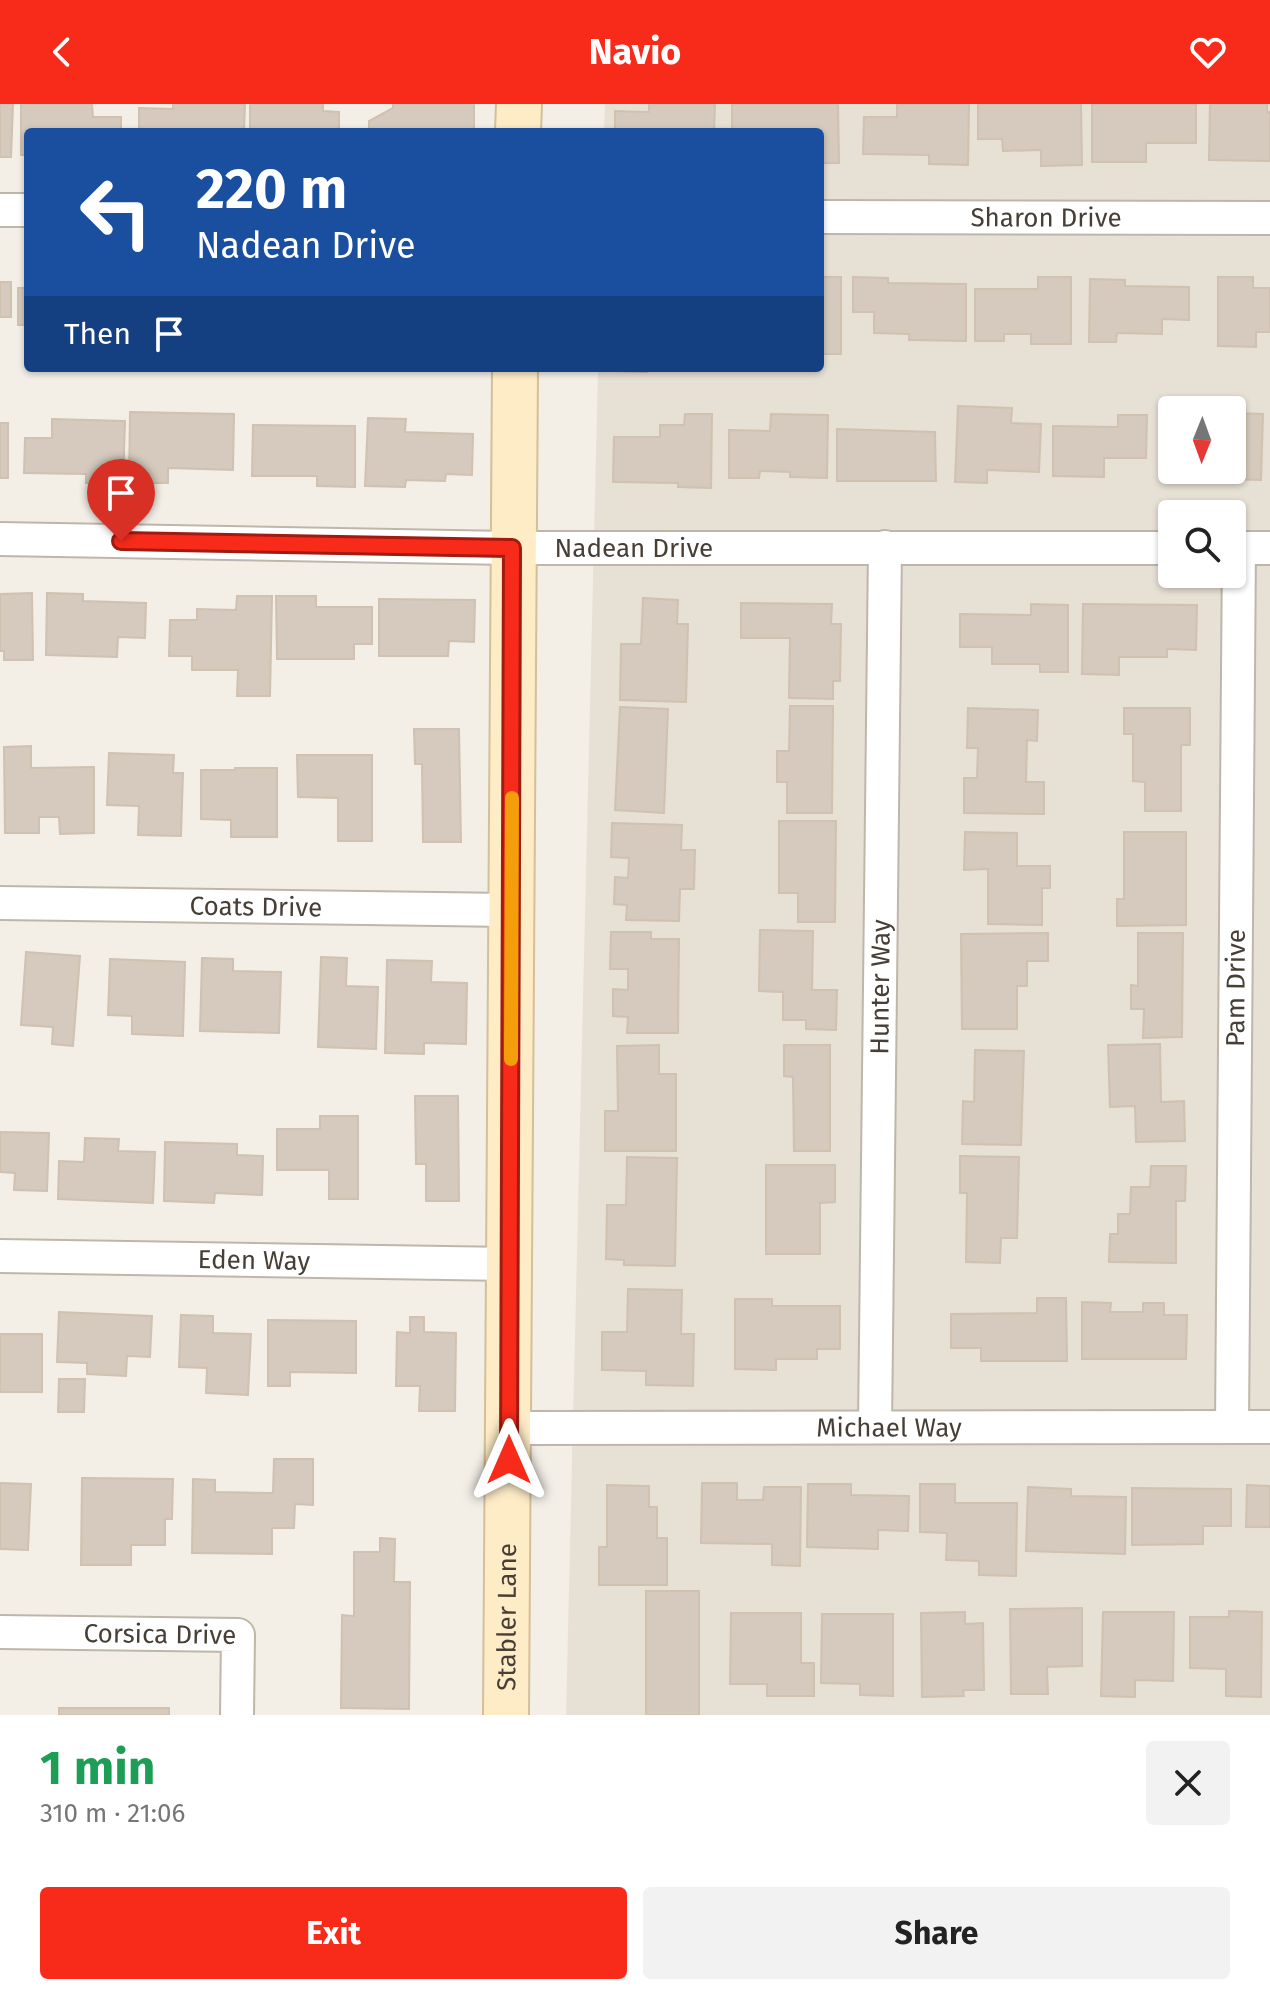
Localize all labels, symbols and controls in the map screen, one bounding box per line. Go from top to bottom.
icon: back [40,30,84,74]
text: Navio [589,30,681,74]
icon: heart [1186,30,1230,74]
text: 220 m [196,156,347,223]
icon: left [64,160,168,264]
street label: Sharon Drive [970,202,1122,233]
text: Nadean Drive [196,224,416,268]
icon: arrive [147,312,191,356]
text: Then [64,316,131,352]
north arrow [1158,396,1246,484]
map controls [1158,396,1246,588]
pin [87,459,155,541]
icon: arrive [99,471,143,515]
button: search [1158,500,1246,588]
street label: Nadean Drive [555,533,713,564]
street label: Coats Drive [189,890,322,923]
street label: Hunter Way [864,919,896,1055]
street label: Pam Drive [1220,929,1251,1047]
street label: Eden Way [197,1244,311,1276]
street label: Michael Way [816,1412,962,1443]
position arrow [467,1418,551,1502]
street label: Stabler Lane [491,1543,523,1691]
street label: Corsica Drive [83,1618,236,1650]
text: 1 min [40,1739,155,1797]
button: close [1146,1741,1230,1825]
text: 310 m · 21:06 [40,1798,185,1829]
button: Exit [40,1887,627,1979]
button: Share [643,1887,1230,1979]

